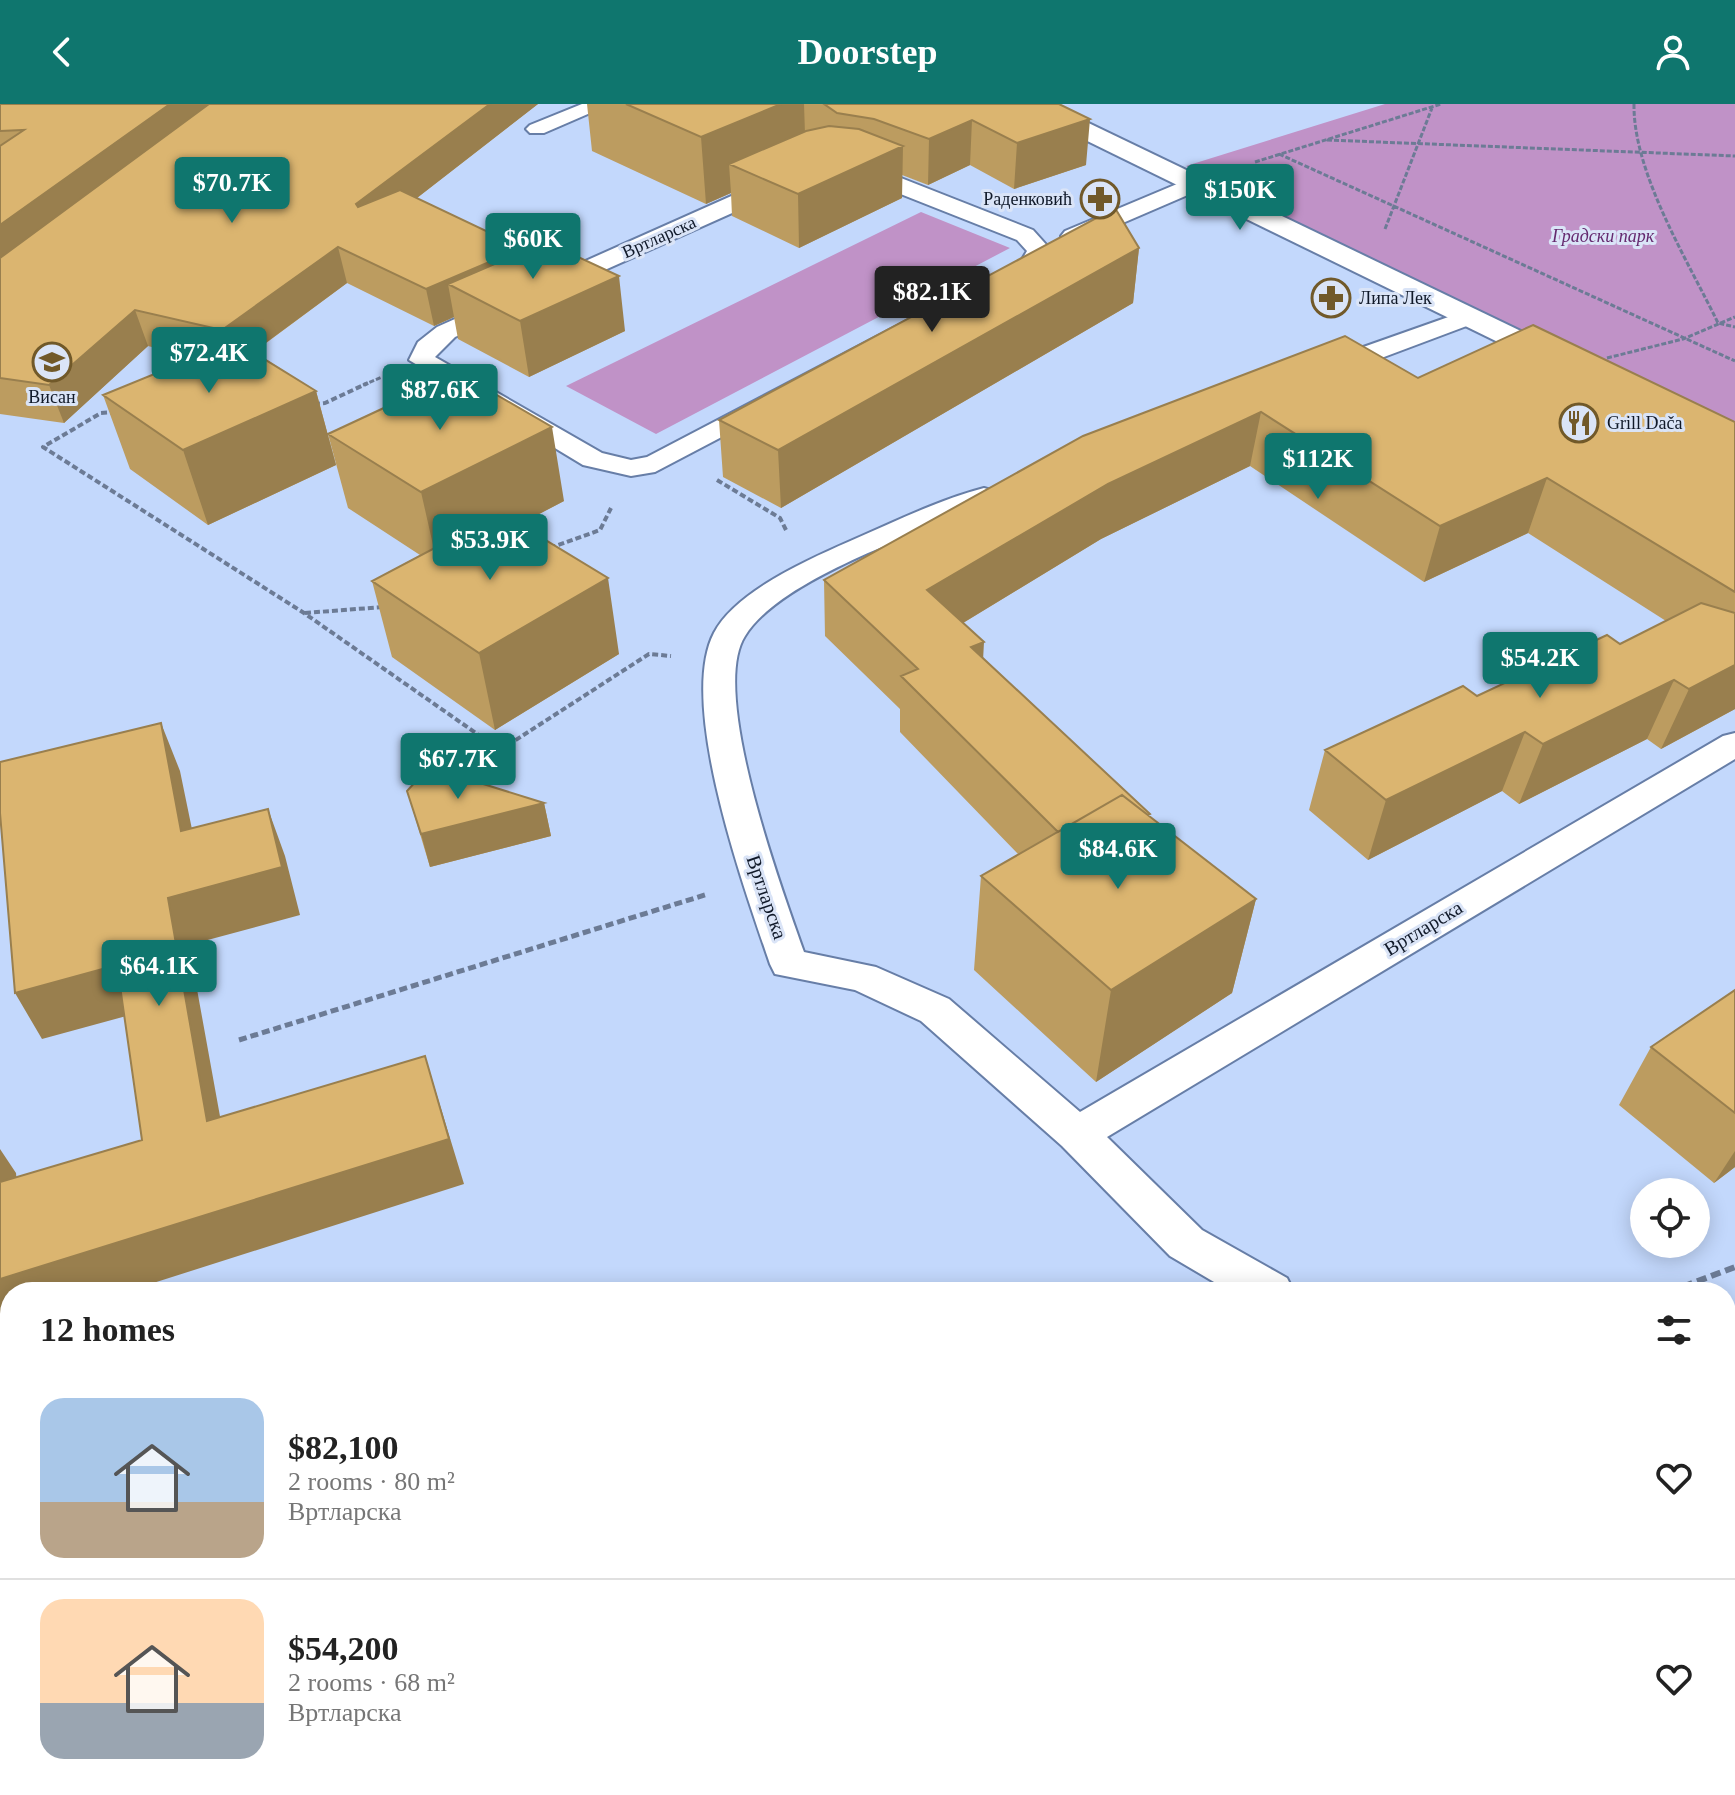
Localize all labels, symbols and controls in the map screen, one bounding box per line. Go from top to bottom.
icon: back [40,30,84,74]
icon: person [1651,30,1695,74]
text: Doorstep [798,32,937,72]
pin: $70.7K [167,157,297,225]
pin: $150K [1184,164,1296,232]
text: $70.7K [193,168,271,197]
text: $150K [1204,175,1276,204]
pharmacy icon: Раденковић [1079,178,1121,220]
place label: Раденковић [983,189,1072,209]
street label: Вртларска [619,212,699,262]
pin: $60K [486,213,580,281]
text: $60K [503,224,563,253]
park label: Градски парк [1551,226,1655,246]
pin: $82.1K [867,266,997,334]
text: $82.1K [893,277,971,306]
pharmacy icon: Липа Лек [1310,277,1352,319]
place label: Липа Лек [1359,288,1432,308]
pin: $72.4K [144,327,274,395]
text: $72.4K [170,338,248,367]
school or university icon: Висан [31,341,73,383]
pin: $87.6K [375,364,505,432]
text: $87.6K [401,375,479,404]
place label: Висан [28,387,76,407]
restaurant icon: Grill Dača [1558,402,1600,444]
place label: Grill Dača [1607,413,1682,433]
pin: $112K [1262,433,1374,501]
text: $112K [1283,444,1353,473]
pin: $53.9K [425,514,555,582]
text: $53.9K [451,525,529,554]
pin: $54.2K [1475,632,1605,700]
text: $54.2K [1501,643,1579,672]
pin: $67.7K [393,733,523,801]
text: $67.7K [419,744,497,773]
pin: $84.6K [1053,823,1183,891]
text: $84.6K [1079,834,1157,863]
street label: Вртларска [741,852,792,942]
street label: Вртларска [1380,896,1467,961]
pin: $64.1K [94,940,224,1008]
text: $64.1K [120,951,198,980]
map controls [1630,1178,1710,1258]
button: locate [1630,1178,1710,1258]
icon: filters [1652,1308,1696,1352]
text: 12 homes [40,1311,175,1348]
text: $82,100 [288,1429,399,1466]
icon: home [104,1430,200,1526]
icon: heart [1652,1456,1696,1500]
text: 2 rooms · 80 m² [288,1467,455,1496]
text: Вртларска [288,1497,402,1526]
text: $54,200 [288,1630,399,1667]
icon: home [104,1631,200,1727]
icon: heart [1652,1657,1696,1701]
text: 2 rooms · 68 m² [288,1668,455,1697]
text: Вртларска [288,1698,402,1727]

